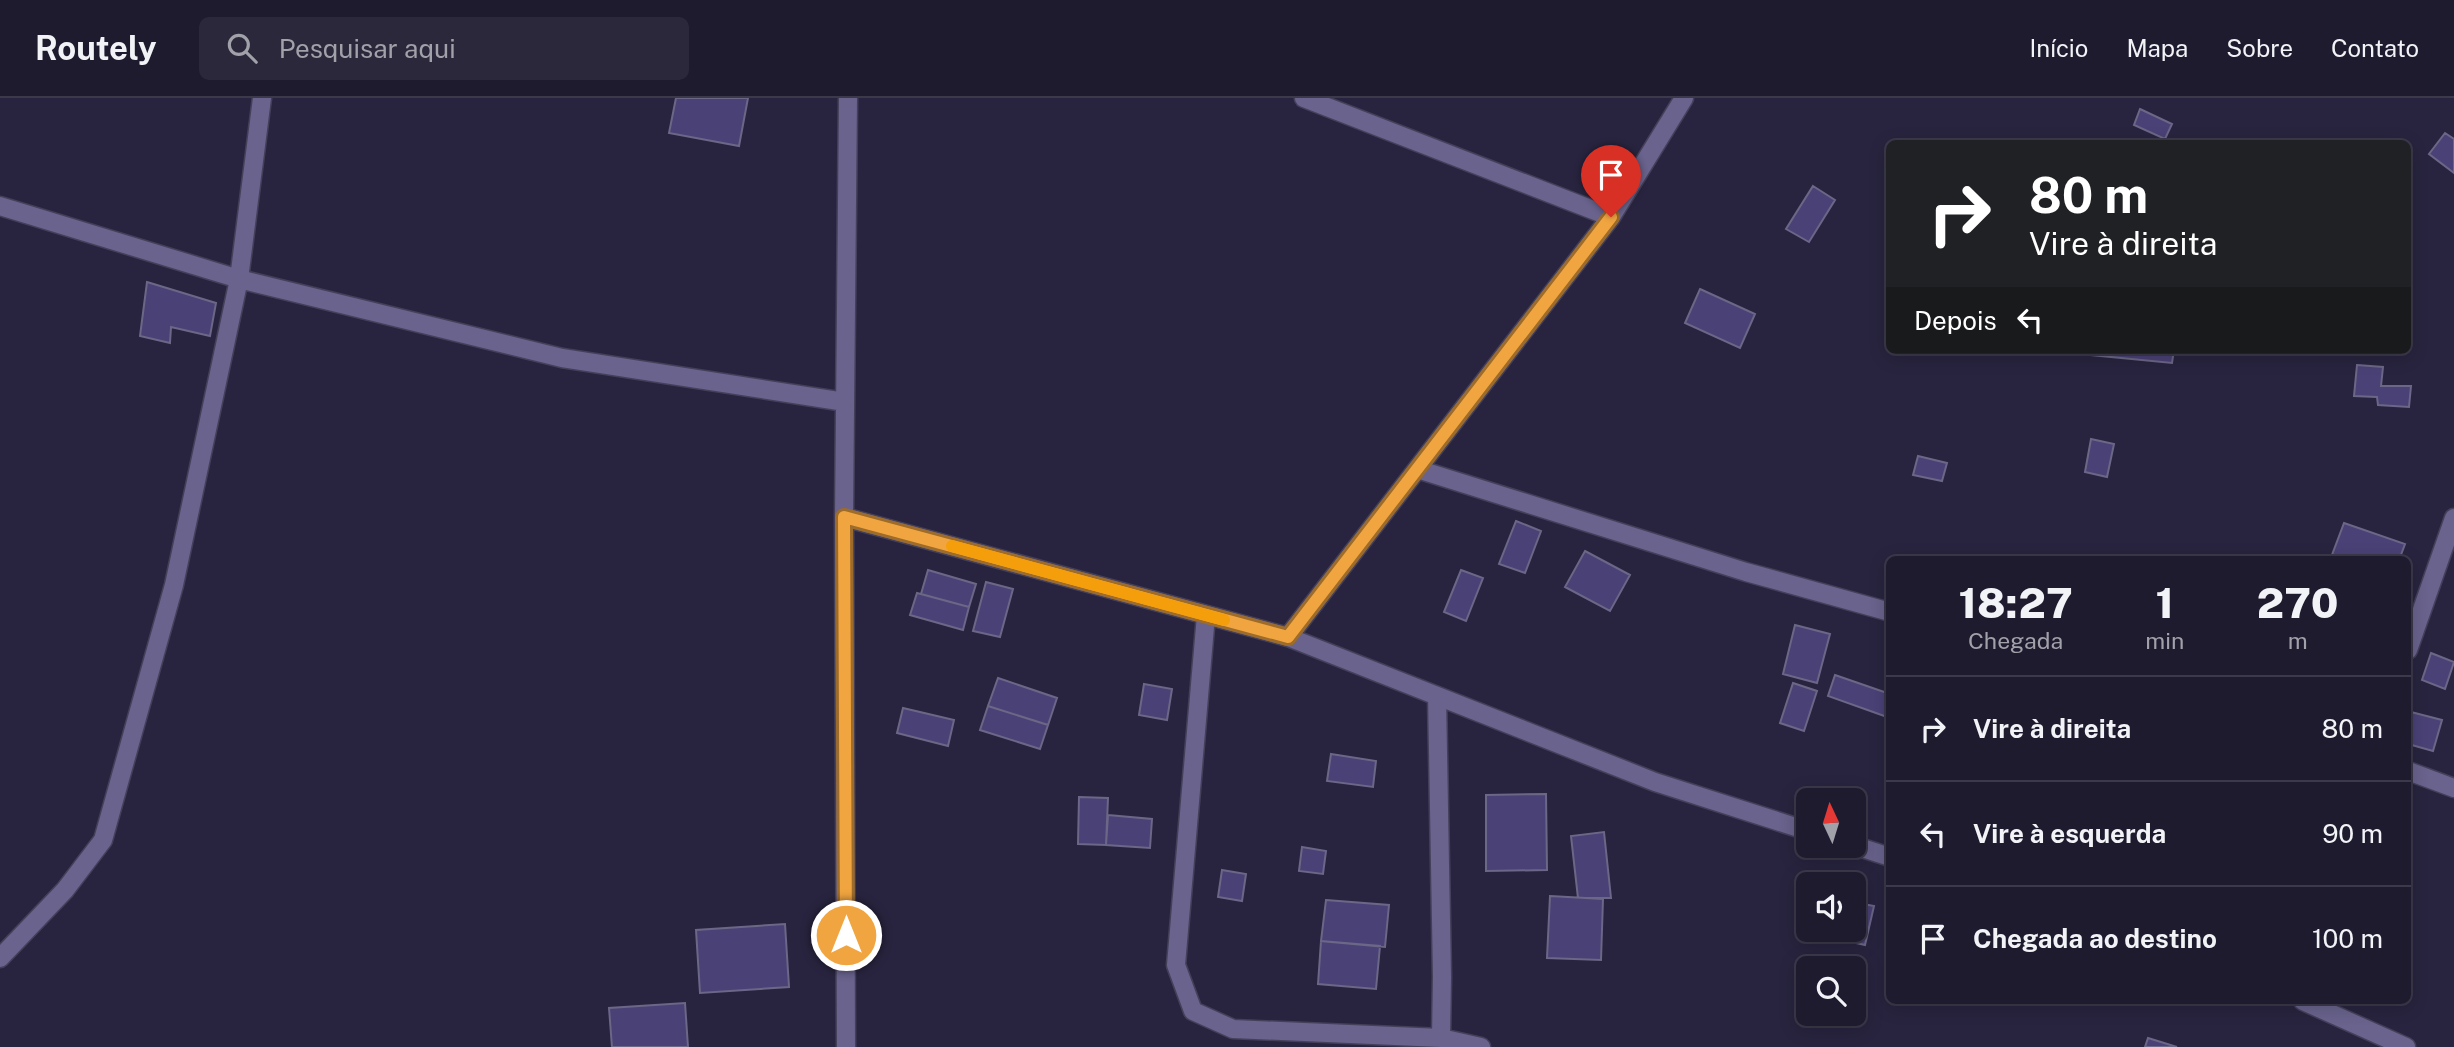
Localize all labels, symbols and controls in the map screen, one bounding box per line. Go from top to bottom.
search box [199,17,689,80]
text: Routely [35,29,157,67]
icon: search [223,29,261,67]
text: Pesquisar aqui [279,33,456,64]
text: Início [2030,34,2088,62]
text: Mapa [2126,34,2188,62]
text: Sobre [2226,34,2293,62]
text: Contato [2331,34,2419,62]
pin [1581,145,1641,217]
icon: arrive [1592,156,1630,194]
text: 80 m [2029,166,2148,224]
icon: right [1914,168,2005,259]
text: Vire à direita [2029,225,2217,262]
icon: left [2011,301,2049,339]
text: Depois [1914,305,1997,336]
text: 18:27 [1959,578,2073,627]
text: 1 [2156,578,2174,627]
text: 270 [2257,578,2338,627]
text: Chegada [1968,627,2063,654]
text: min [2145,627,2184,654]
text: m [2288,627,2308,654]
icon: right [1914,710,1952,748]
text: Vire à direita [1973,713,2131,744]
text: 80 m [2322,713,2383,744]
north arrow [1796,788,1866,858]
map controls [1796,788,1866,1026]
icon: left [1914,815,1952,853]
text: Vire à esquerda [1973,818,2166,849]
text: 90 m [2322,818,2383,849]
button: sound [1796,872,1866,942]
position arrow [809,898,883,972]
icon: arrive [1914,920,1952,958]
text: Chegada ao destino [1973,923,2217,954]
text: 100 m [2312,923,2383,954]
button: search [1796,956,1866,1026]

